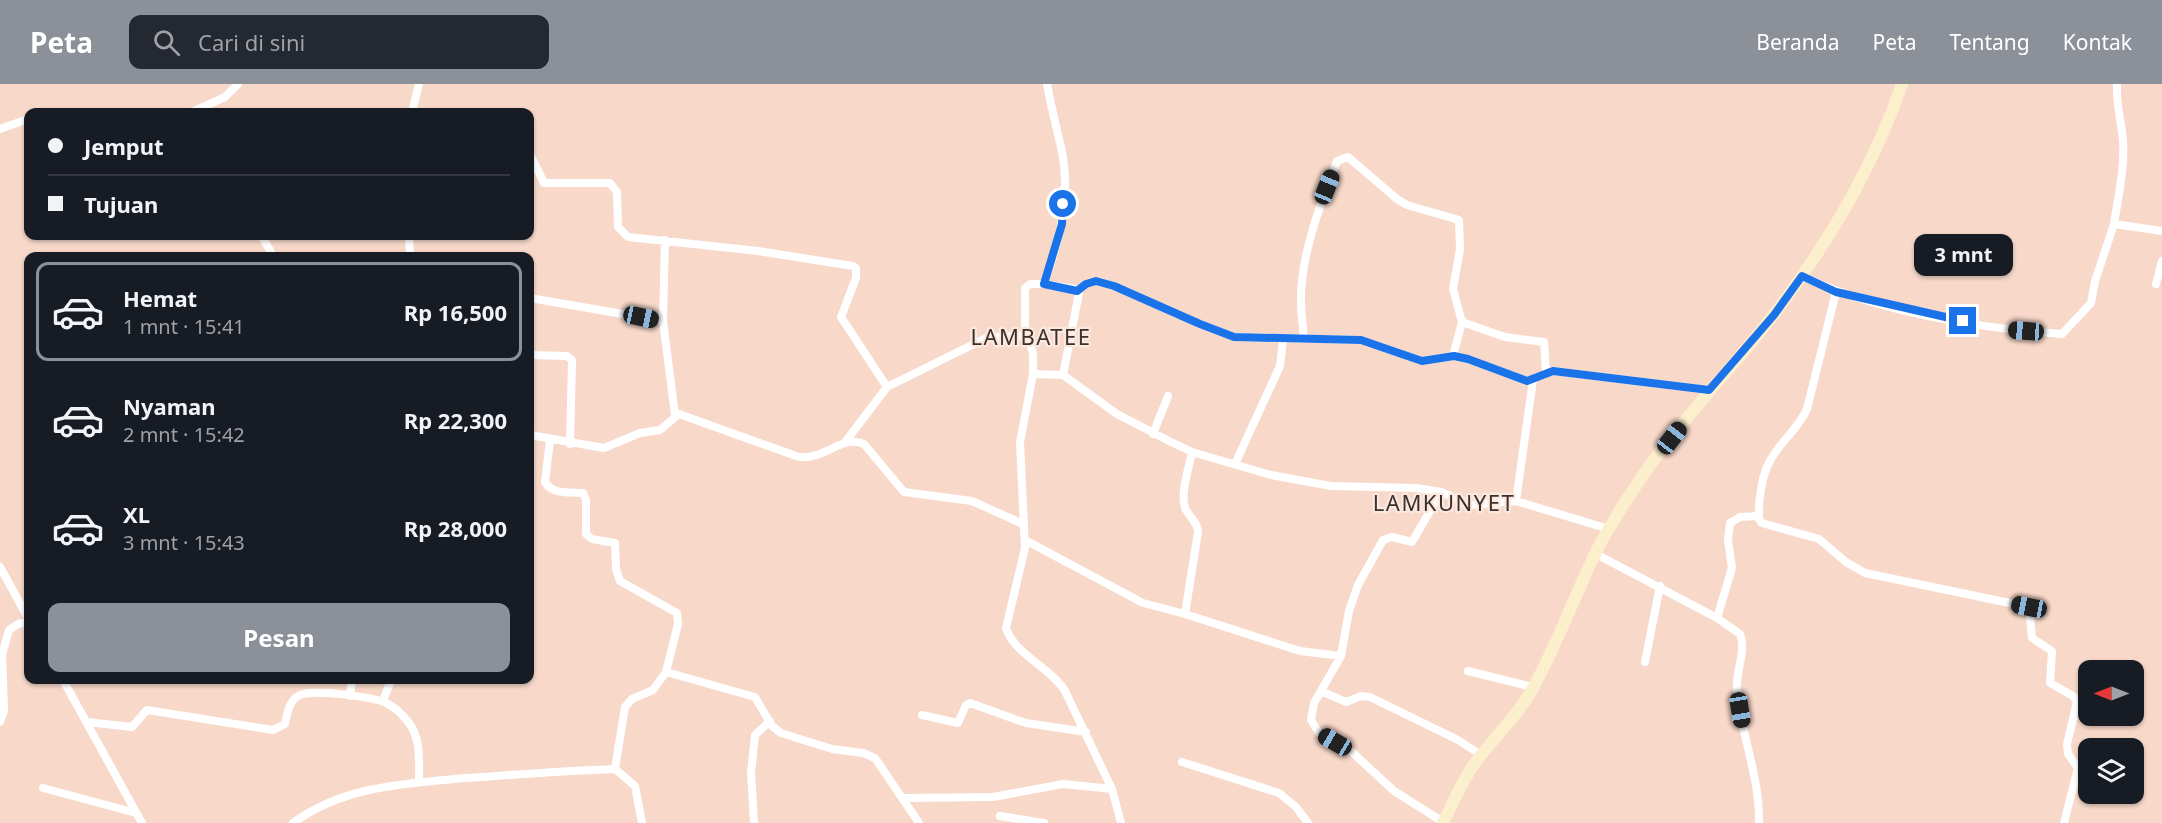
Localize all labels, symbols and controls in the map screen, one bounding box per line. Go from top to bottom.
search box [129,15,549,69]
text: Peta [30,23,93,61]
icon: search [150,26,183,59]
text: Cari di sini [198,27,305,57]
text: Beranda [1756,28,1840,56]
text: Peta [1873,28,1916,56]
text: Tentang [1949,28,2030,56]
text: Kontak [2063,28,2132,56]
text: Jemput [84,131,164,161]
car [1312,167,1342,207]
text: Tujuan [84,189,158,219]
route start [1049,190,1076,217]
callout: 3 mnt [1914,234,2012,276]
text: 3 mnt [1935,241,1992,268]
text: Hemat [123,283,197,313]
icon: car [51,285,105,339]
text: Rp 16,500 [404,297,507,327]
car [622,304,660,330]
route end [1949,307,1976,334]
text: 1 mnt · 15:41 [123,313,245,340]
district label: LAMBATEE [970,321,1092,351]
car [2007,321,2045,341]
text: Nyaman [123,391,216,421]
icon: car [51,393,105,447]
text: Rp 22,300 [404,405,507,435]
car [1654,418,1690,458]
text: 2 mnt · 15:42 [123,421,245,448]
district label: LAMKUNYET [1373,487,1515,517]
text: XL [123,499,150,529]
icon: car [51,501,105,555]
text: Rp 28,000 [404,513,507,543]
text: 3 mnt · 15:43 [123,529,245,556]
car [2010,595,2048,619]
button: Pesan [48,603,510,672]
north arrow [2078,660,2144,726]
map controls [2078,660,2144,804]
car [1728,691,1752,729]
car [1315,725,1355,759]
button: layers [2078,738,2144,804]

